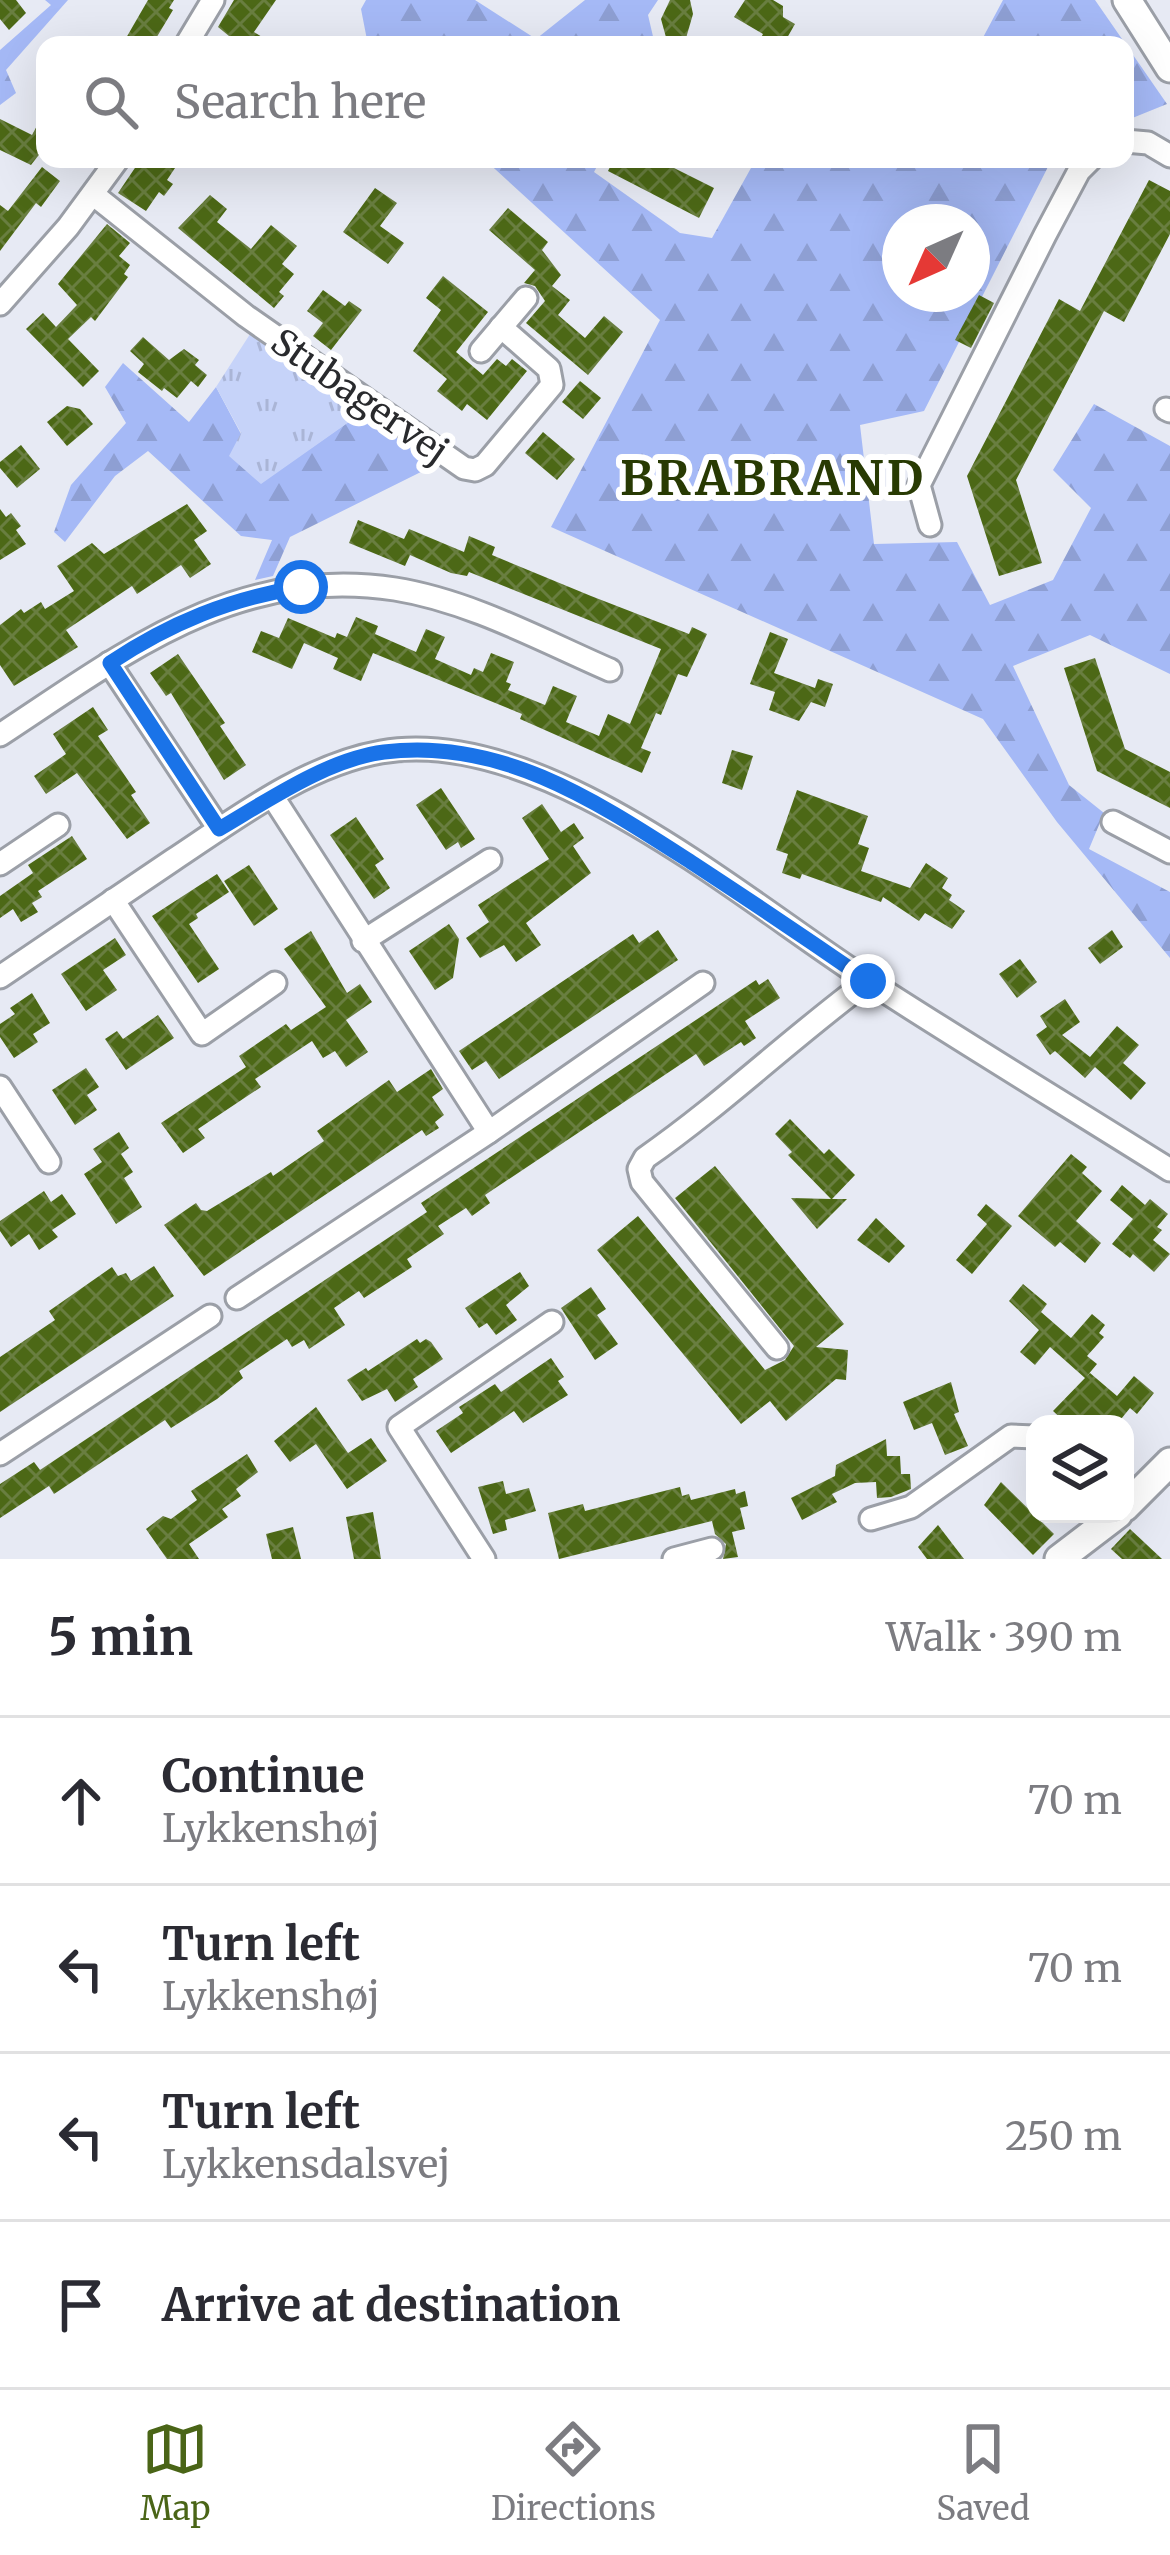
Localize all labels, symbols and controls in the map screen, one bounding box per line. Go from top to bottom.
search box [36,36,1134,168]
icon: search [78,69,144,135]
text: Search here [174,74,426,130]
north arrow [882,204,990,312]
street label: Stubagervej [263,319,457,474]
district label: BRABRAND [620,448,926,508]
route start [274,560,328,614]
route end [841,954,895,1008]
map controls [1026,1415,1134,1523]
button: layers [1026,1415,1134,1523]
text: 5 min [48,1605,193,1669]
text: Walk · 390 m [886,1613,1122,1662]
text: Continue [162,1748,364,1804]
icon: ahead [48,1768,114,1834]
text: 70 m [1028,1776,1122,1825]
text: Lykkenshøj [162,1804,380,1853]
text: Turn left [162,1916,360,1972]
icon: left [48,1936,114,2002]
text: 70 m [1028,1944,1122,1993]
text: Lykkenshøj [162,1972,380,2021]
text: Turn left [162,2084,360,2140]
icon: left [48,2104,114,2170]
text: 250 m [1005,2112,1122,2161]
text: Lykkensdalsvej [162,2140,450,2189]
icon: arrive [48,2272,114,2338]
text: Arrive at destination [162,2277,620,2333]
tab: Map [140,2416,211,2529]
tab: Directions [491,2416,656,2529]
tab: Saved [936,2416,1030,2529]

